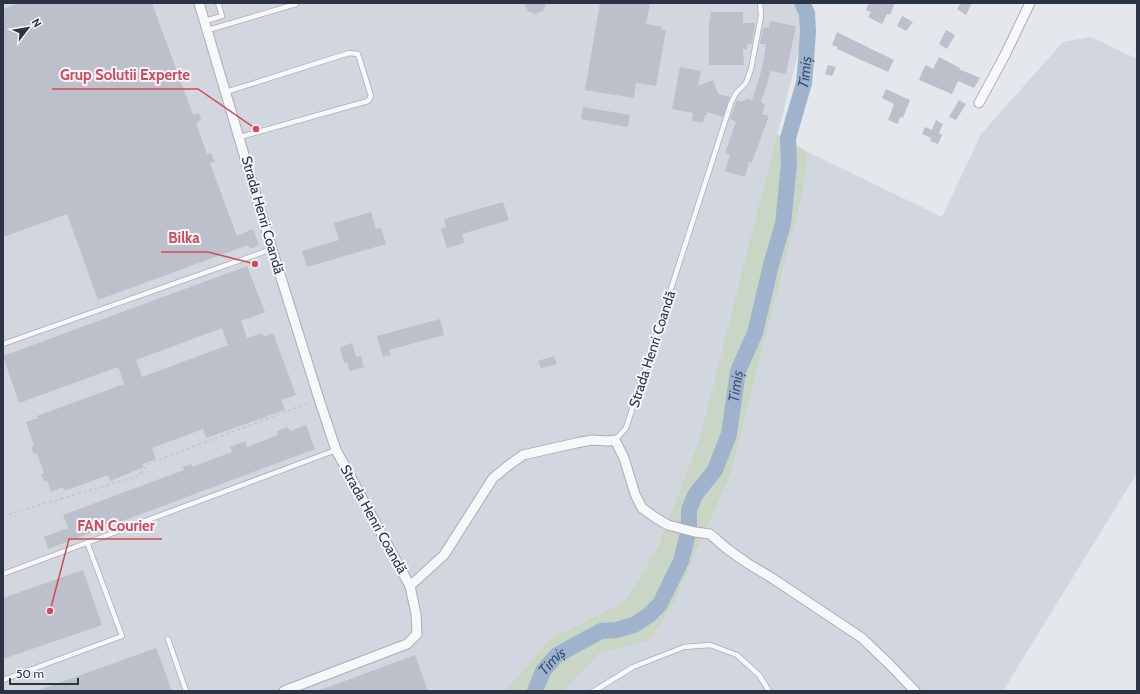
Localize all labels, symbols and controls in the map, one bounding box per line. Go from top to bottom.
north arrow [8,8,48,48]
text: N [29,16,45,30]
water label: Timiș [794,56,815,91]
callout: Grup Solutii Experte [52,62,198,89]
text: Grup Solutii Experte [60,66,190,84]
street label: Strada Henri Coandă [238,154,289,276]
callout: Bilka [161,225,208,252]
text: Bilka [168,229,200,247]
street label: Strada Henri Coandă [625,288,679,410]
water label: Timiș [725,369,747,403]
street label: Strada Henri Coandă [337,461,412,577]
callout: FAN Courier [69,512,162,539]
text: FAN Courier [77,517,155,535]
water label: Timiș [535,643,569,679]
scale bar [10,660,78,686]
text: 50 m [16,666,44,681]

